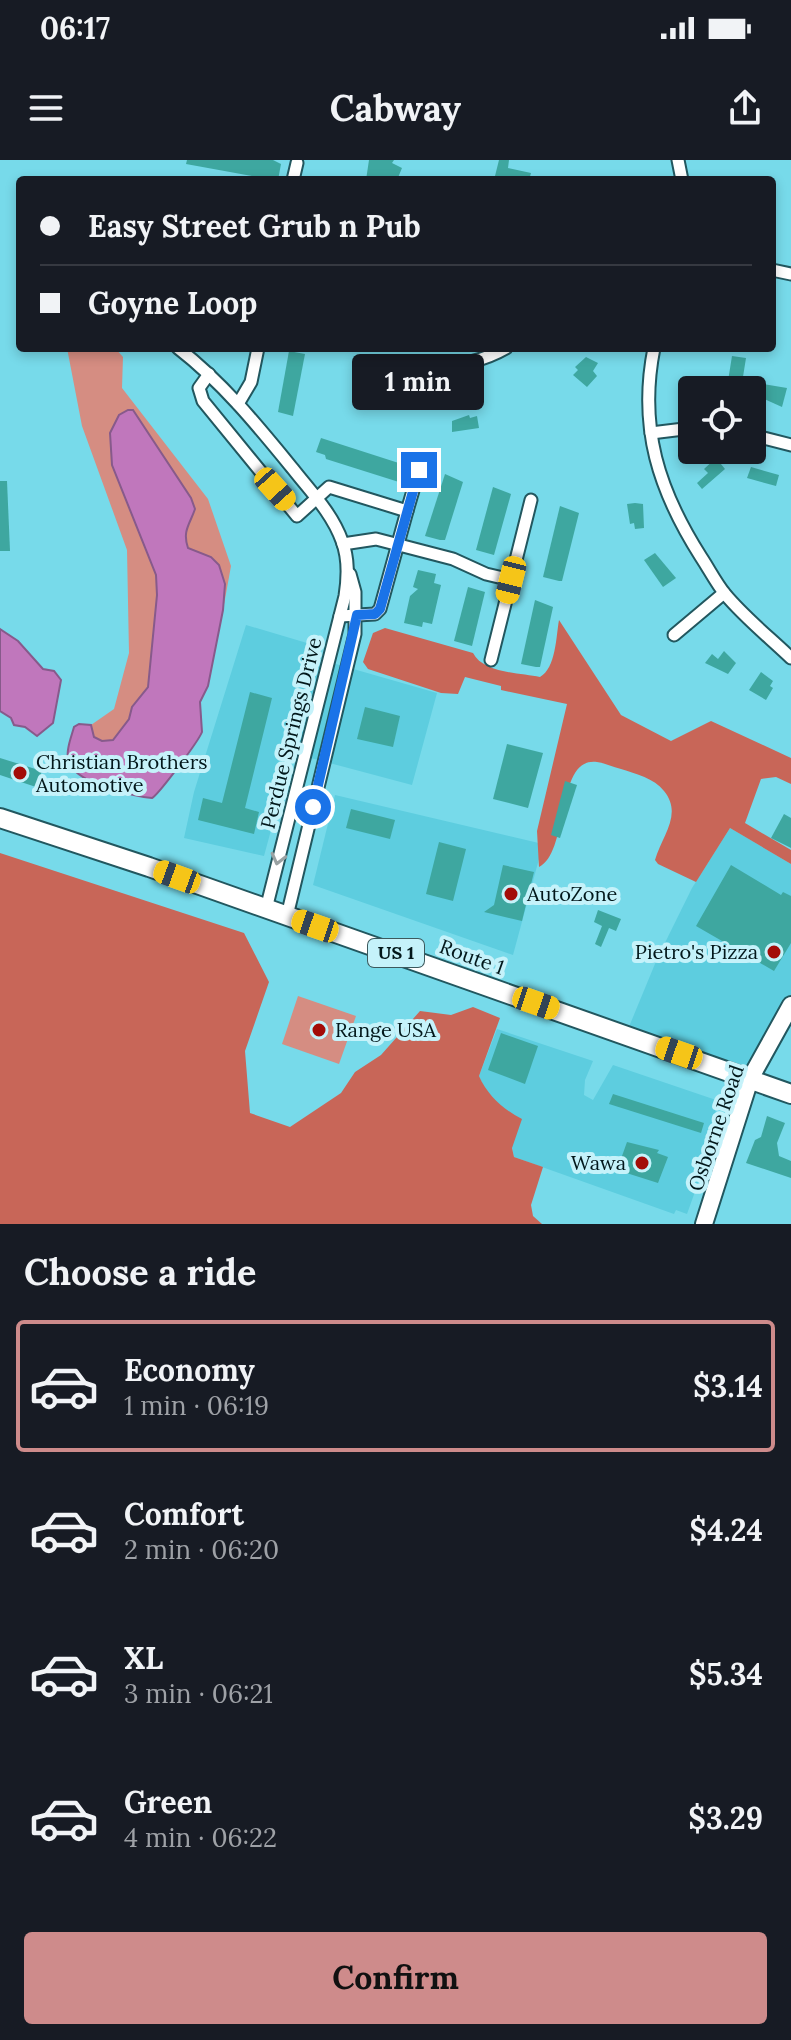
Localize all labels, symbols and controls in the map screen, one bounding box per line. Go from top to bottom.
text: 06:17 [40,9,110,47]
text: Cabway [330,85,461,131]
icon: menu [24,86,68,130]
icon: share [723,86,767,130]
text: Easy Street Grub n Pub [88,207,421,245]
text: Goyne Loop [88,284,257,322]
callout: 1 min [353,354,485,410]
text: 1 min [385,365,451,398]
map controls [678,376,766,464]
button: locate [678,376,766,464]
route end [401,452,437,488]
car [250,463,300,515]
car [494,554,528,606]
street label: Perdue Springs Drive [255,634,326,831]
place label: Christian Brothers Automotive [35,749,208,797]
marker: Christian Brothers Automotive [11,764,29,782]
route start [295,789,331,825]
one-way arrow [270,852,287,866]
car [150,858,204,896]
place label: AutoZone [526,881,618,906]
marker: AutoZone [502,885,520,903]
car [288,907,342,945]
street label: Route 1 [436,933,508,980]
road number: US 1 [368,939,424,967]
place label: Pietro's Pizza [635,939,758,964]
marker: Pietro's Pizza [765,943,783,961]
car [509,984,563,1022]
place label: Range USA [335,1017,436,1042]
marker: Range USA [310,1021,328,1039]
car [652,1034,706,1072]
street label: Osborne Road [682,1061,749,1194]
place label: Wawa [571,1150,626,1175]
marker: Wawa [633,1154,651,1172]
text: Choose a ride [24,1249,256,1295]
icon: car [28,1350,100,1422]
text: Economy [124,1351,255,1389]
text: $3.14 [693,1367,763,1405]
text: 1 min · 06:19 [124,1389,269,1422]
icon: car [28,1494,100,1566]
text: Comfort [124,1495,244,1533]
text: $4.24 [690,1511,763,1549]
text: 2 min · 06:20 [124,1533,279,1566]
icon: car [28,1638,100,1710]
text: XL [124,1639,163,1677]
text: $5.34 [689,1655,763,1693]
text: 3 min · 06:21 [124,1677,273,1710]
icon: car [28,1782,100,1854]
text: Green [124,1783,212,1821]
text: $3.29 [688,1799,763,1837]
text: 4 min · 06:22 [124,1821,277,1854]
button: Confirm [24,1932,767,2024]

